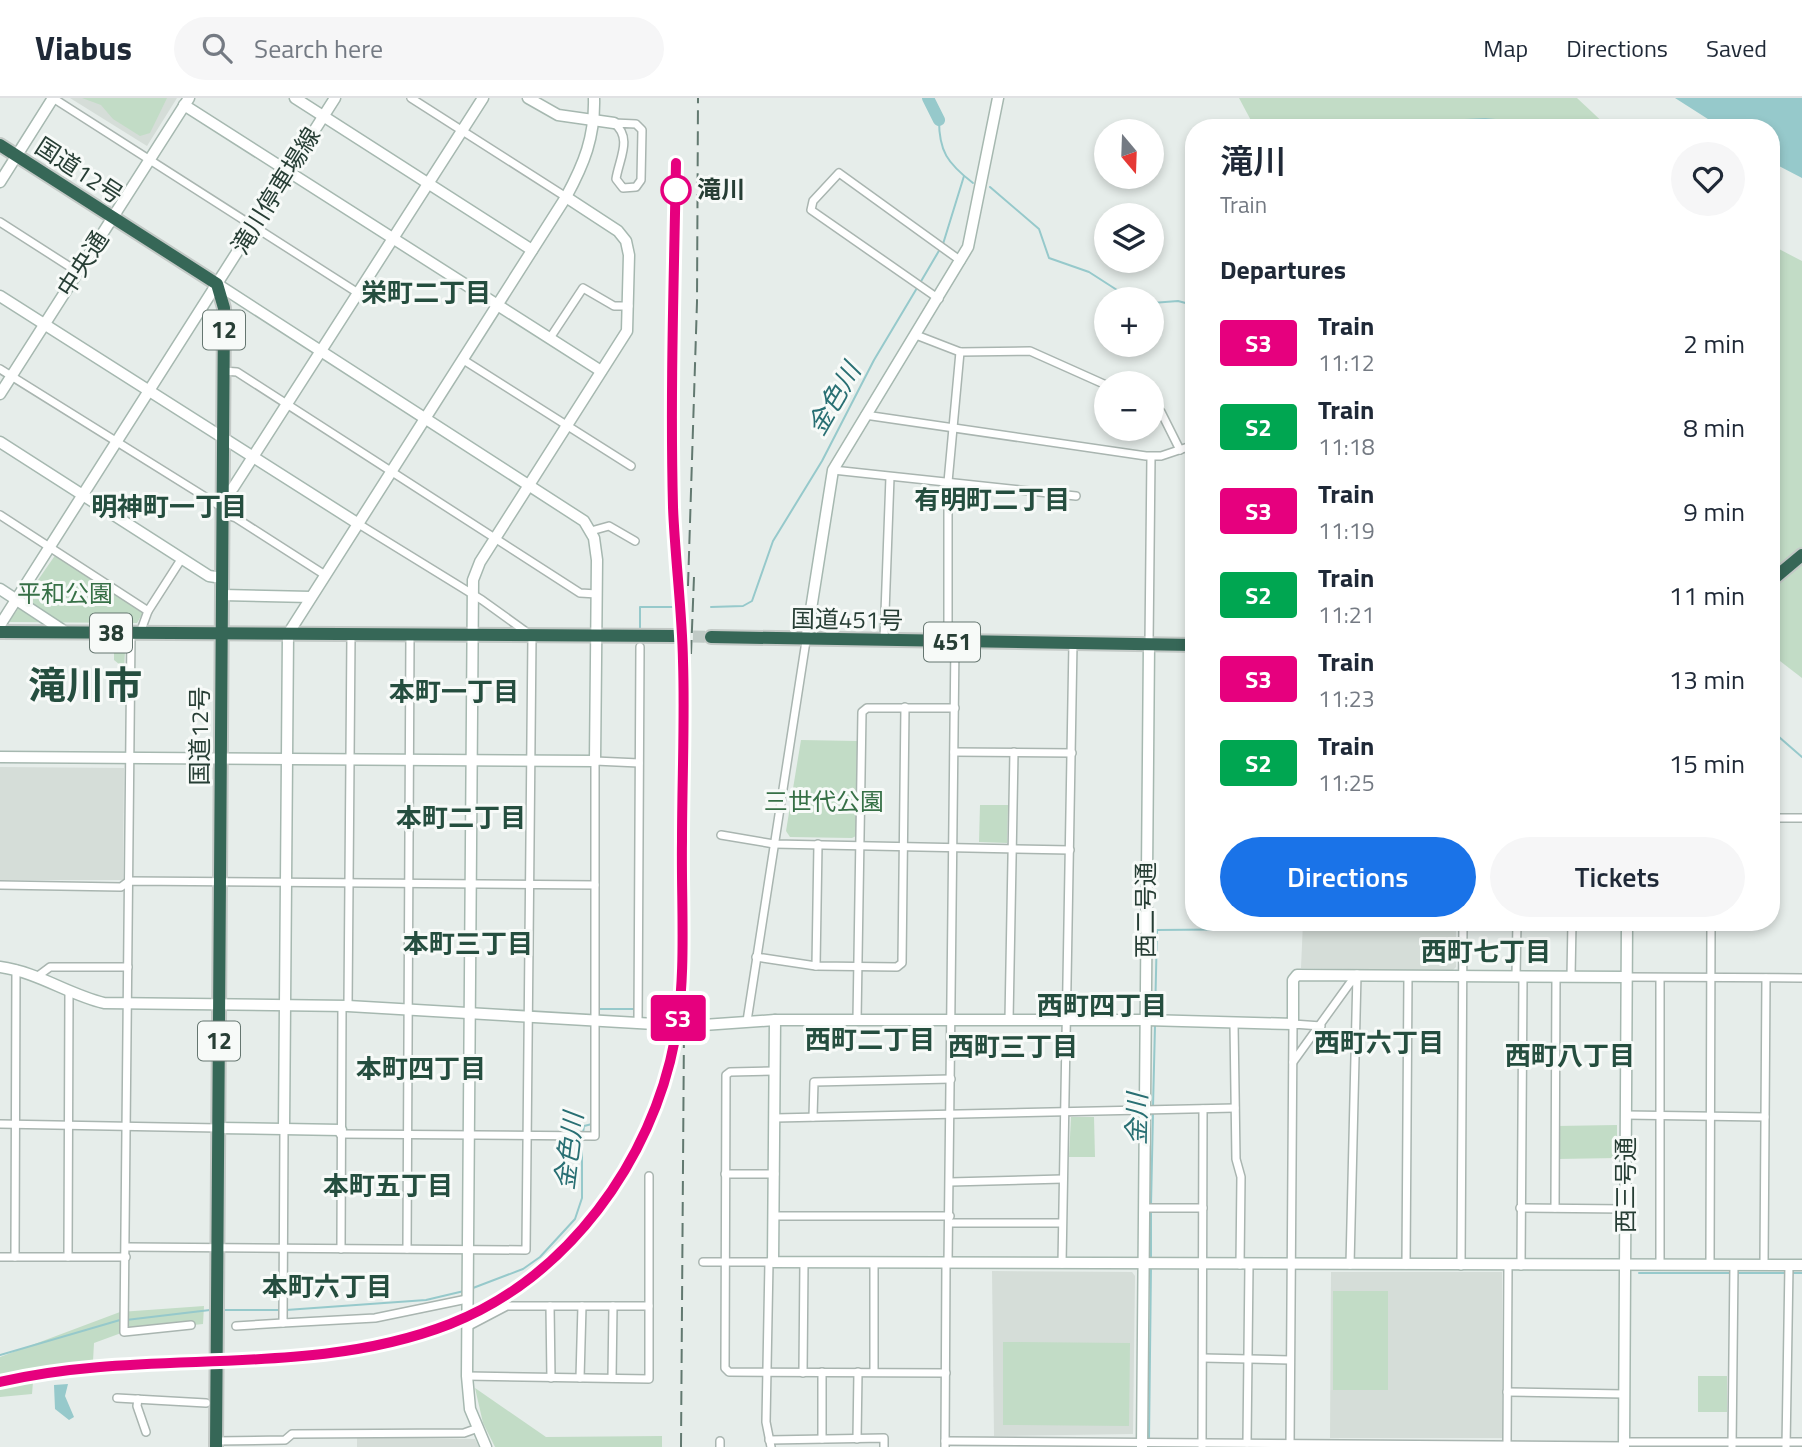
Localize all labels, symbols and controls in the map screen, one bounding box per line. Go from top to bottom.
search box [174,17,664,80]
text: Viabus [35,23,132,73]
icon: search [198,29,236,67]
text: Search here [254,29,383,68]
text: Map [1483,30,1528,66]
text: Directions [1566,30,1668,66]
text: Saved [1706,30,1767,66]
north arrow [1094,119,1164,189]
map controls [1094,119,1164,441]
street label: 滝川停車場線 [222,120,329,261]
street label: 国道12号 [28,128,131,212]
text: 滝川 [1220,136,1286,186]
button: heart [1671,142,1745,216]
place label: 滝川 [697,171,745,207]
marker: 滝川 [661,175,691,205]
text: Train [1220,187,1267,222]
button: layers [1094,203,1164,273]
street label: 中央通 [47,223,117,303]
text: Departures [1220,250,1346,289]
district label: 栄町二丁目 [361,273,491,312]
button: + [1094,287,1164,357]
text: Train [1318,306,1374,345]
road number: 12 [203,311,245,350]
text: 2 min [1683,324,1745,363]
text: S3 [1245,325,1272,361]
text: 11:12 [1318,345,1375,380]
water label: 金色川 [797,353,871,442]
button: − [1094,371,1164,441]
text: Train [1318,390,1374,429]
text: 8 min [1683,408,1745,447]
text: S2 [1245,409,1272,445]
text: 11:18 [1318,429,1375,464]
text: Train [1318,474,1374,513]
district label: 有明町二丁目 [914,480,1070,519]
district label: 明神町一丁目 [91,487,247,526]
text: 9 min [1683,492,1745,531]
text: S3 [1245,493,1272,529]
text: 11:19 [1318,513,1375,548]
text: Train [1318,558,1374,597]
park label: 平和公園 [17,575,113,611]
text: 11 min [1669,576,1745,615]
text: S2 [1245,577,1272,613]
text: 11:21 [1318,597,1375,632]
street label: 国道451号 [791,600,903,638]
road number: 38 [90,614,132,652]
road number: 451 [924,622,980,662]
text: Train [1318,642,1374,681]
district label: 滝川市 [28,656,142,714]
text: 13 min [1669,660,1745,699]
text: S3 [1245,661,1272,697]
district label: 本町一丁目 [389,672,519,711]
text: 11:23 [1318,681,1375,716]
street label: 国道12号 [181,687,217,785]
text: Train [1318,726,1374,765]
text: 15 min [1669,744,1745,783]
text: S2 [1245,745,1272,781]
text: 11:25 [1318,765,1375,800]
park label: 三世代公園 [764,783,884,819]
district label: 本町二丁目 [396,798,526,837]
button: Directions [1220,837,1476,917]
button: Tickets [1490,837,1745,917]
street label: 西二号通 [1127,862,1163,958]
district label: 本町三丁目 [403,924,533,963]
district label: 西町七丁目 [1421,932,1551,971]
district label: 西町四丁目 [1037,986,1167,1025]
line badge: S3 [646,995,710,1041]
text: S3 [665,1000,691,1036]
district label: 西町二丁目 [805,1020,935,1059]
road number: 12 [198,1022,240,1060]
district label: 西町六丁目 [1314,1023,1444,1062]
district label: 西町三丁目 [948,1027,1078,1066]
district label: 西町八丁目 [1505,1036,1635,1075]
district label: 本町四丁目 [356,1049,486,1088]
water label: 金川 [1117,1090,1157,1145]
water label: 金色川 [544,1107,593,1192]
street label: 西三号通 [1607,1137,1643,1233]
district label: 本町五丁目 [323,1166,453,1205]
district label: 本町六丁目 [262,1267,392,1306]

